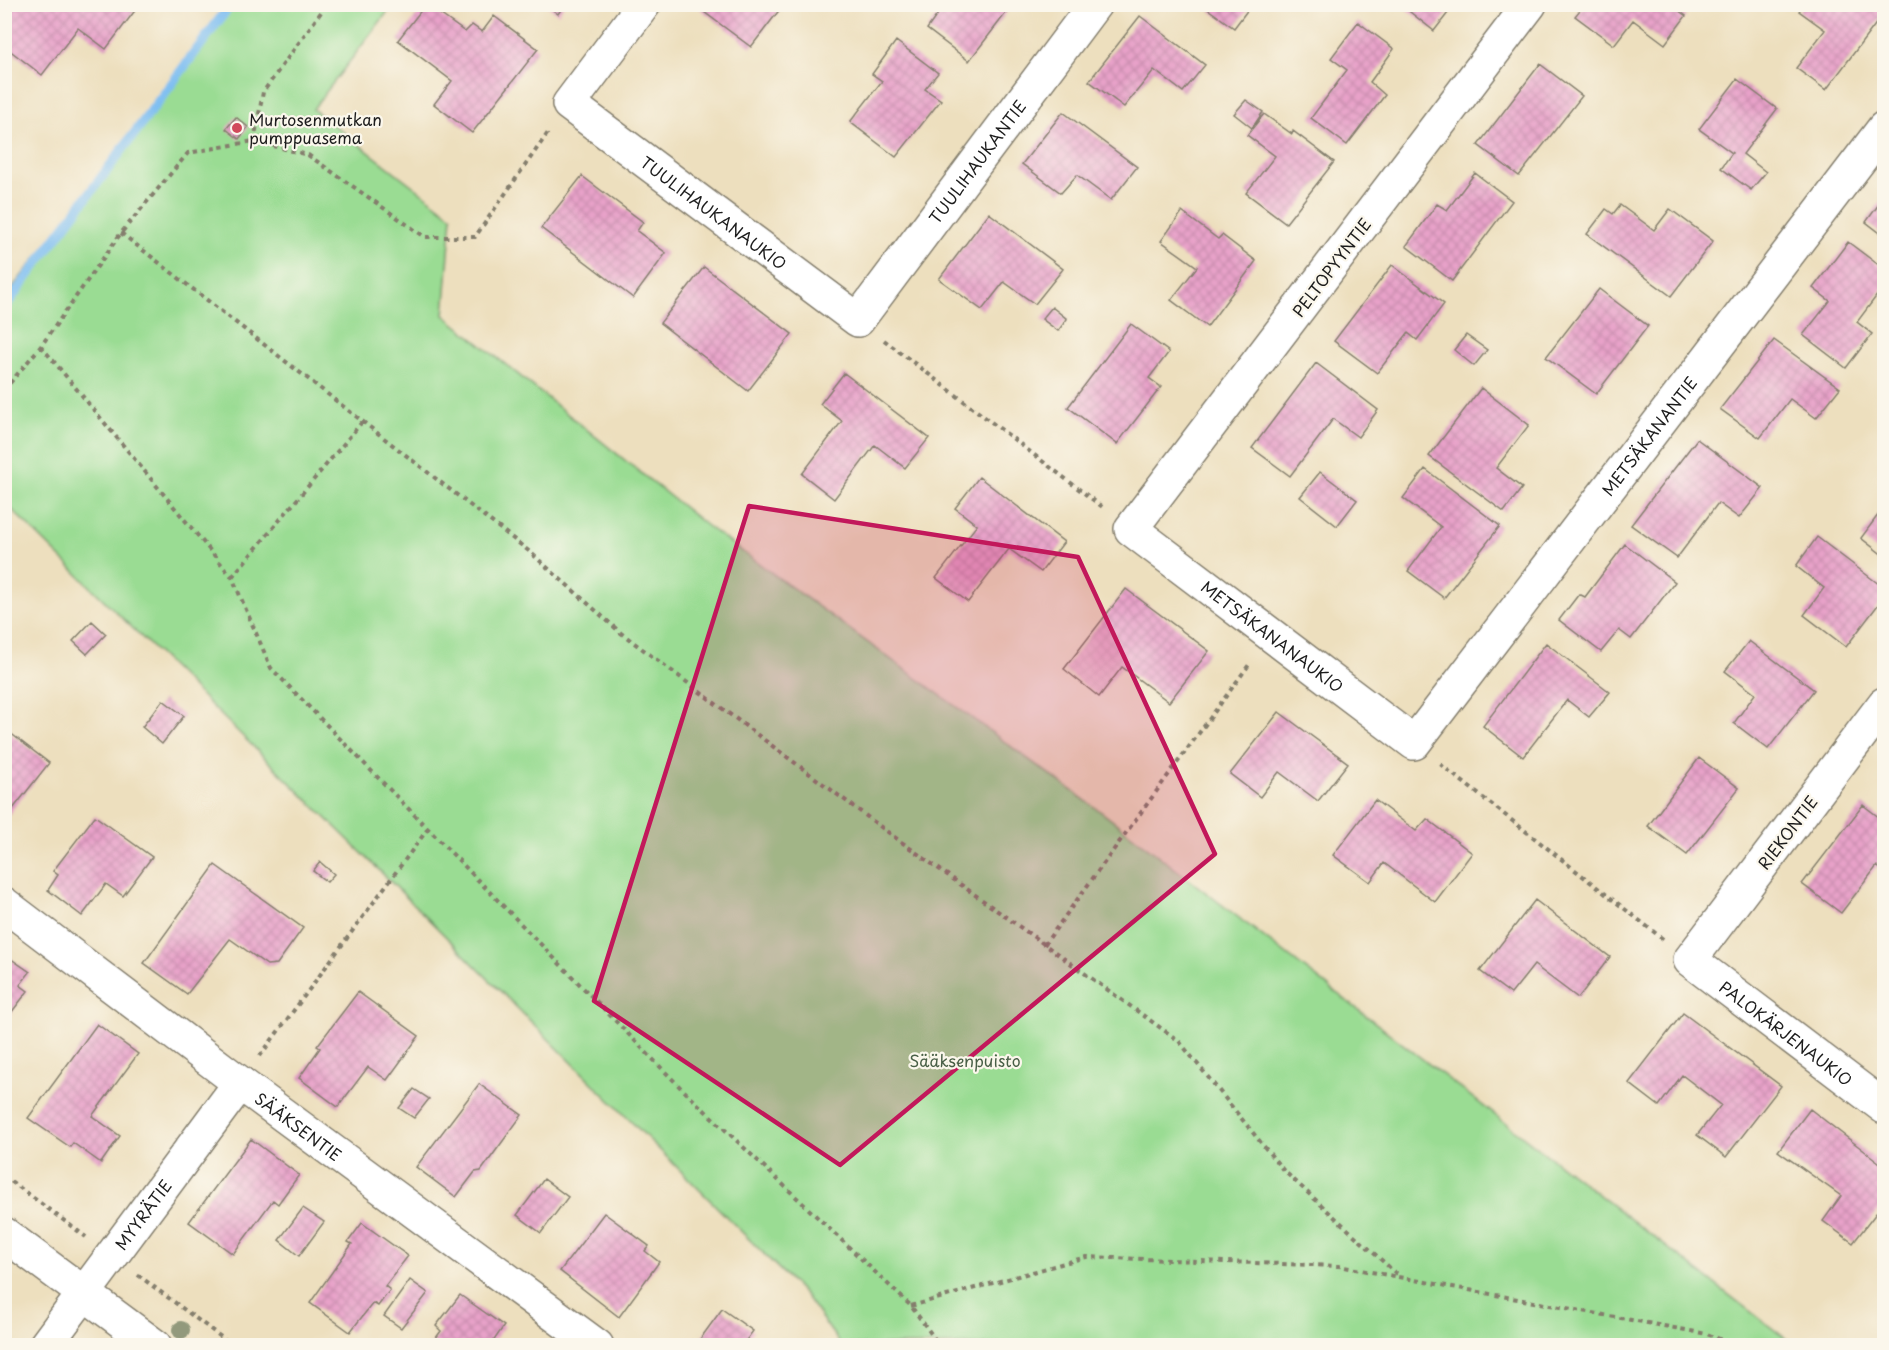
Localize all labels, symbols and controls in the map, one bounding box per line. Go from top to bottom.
street label: TUULIHAUKANTIE [923,95,1031,228]
place label: Murtosenmutkan pumppuasema [249,107,382,149]
marker: Murtosenmutkan pumppuasema [230,121,244,135]
street label: TUULIHAUKANAUKIO [636,150,792,275]
street label: PELTOPYYNTIE [1286,213,1376,321]
street label: METSÄKANANTIE [1595,371,1702,500]
street label: METSÄKANANAUKIO [1197,574,1349,698]
street label: RIEKONTIE [1751,790,1823,874]
street label: PALOKÄRJENAUKIO [1715,975,1858,1091]
park label: Sääksenpuisto [909,1048,1021,1072]
street label: SÄÄKSENTIE [250,1086,347,1166]
street label: MYYRÄTIE [109,1174,177,1254]

